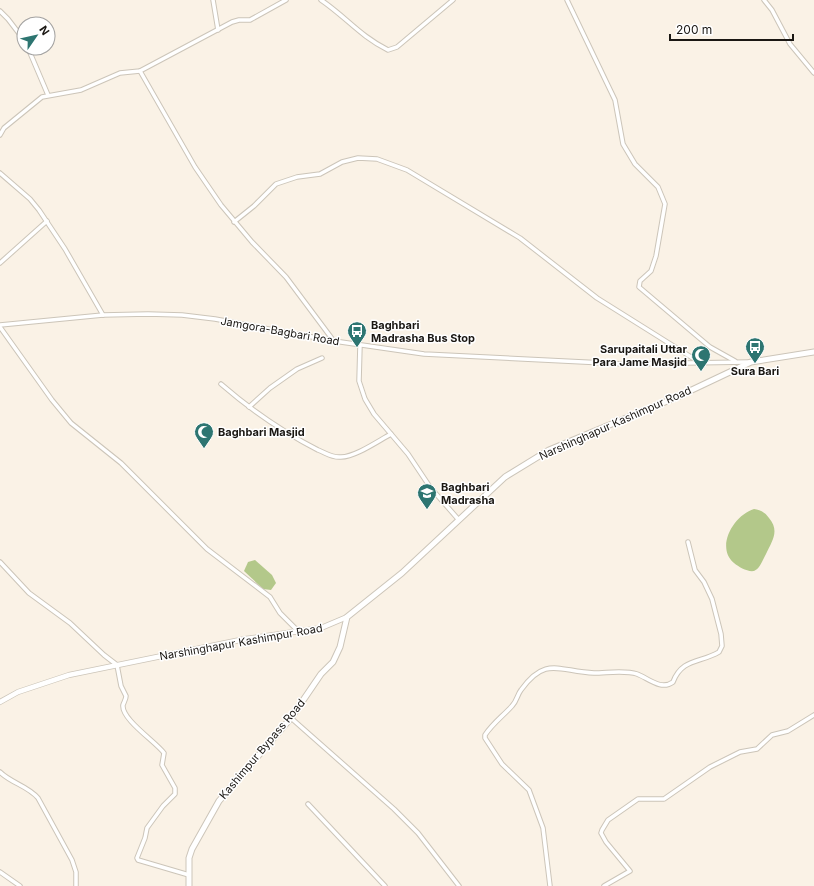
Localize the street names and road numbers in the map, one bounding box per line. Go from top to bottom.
street label: Jamgora-Bagbari Road [219,314,341,348]
street label: Narshinghapur Kashimpur Road [537,383,693,463]
street label: Narshinghapur Kashimpur Road [158,621,324,663]
street label: Kashimpur Bypass Road [216,696,308,802]

